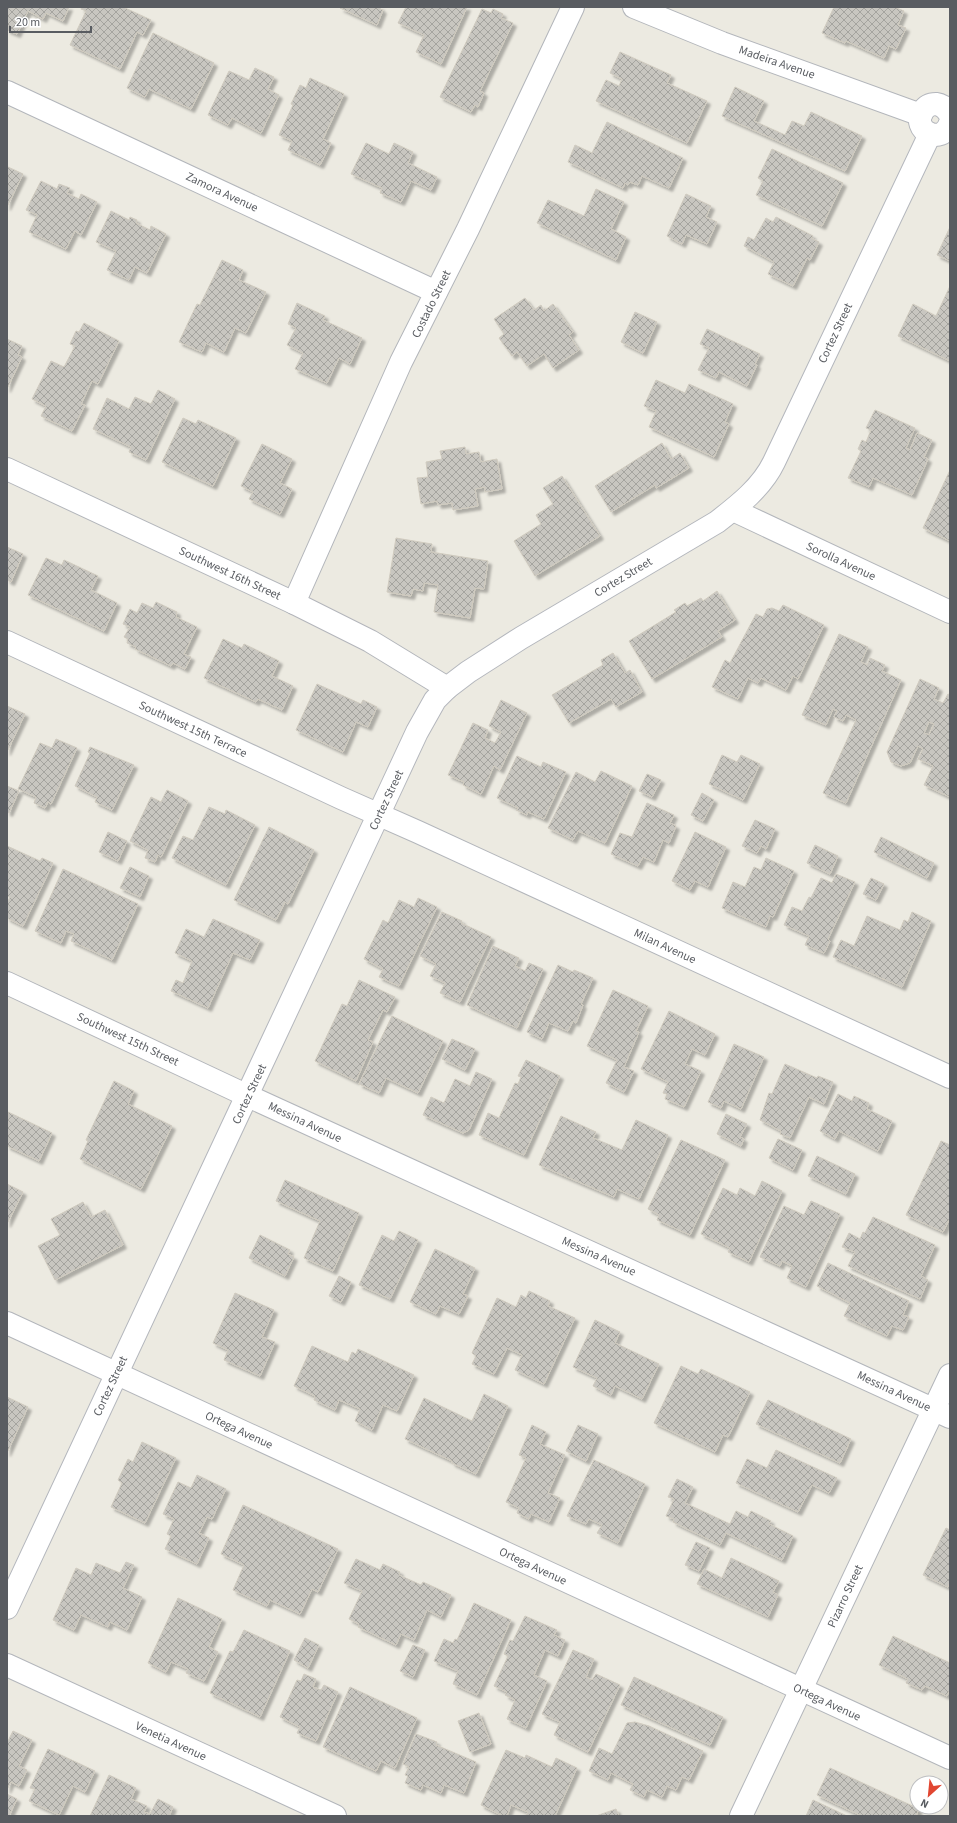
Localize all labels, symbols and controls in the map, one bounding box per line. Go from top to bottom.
scale bar [10,8,91,34]
text: 20 m [16,14,40,31]
street label: Madeira Avenue [736,41,817,83]
street label: Zamora Avenue [183,168,261,217]
street label: Costado Street [408,267,455,341]
street label: Cortez Street [814,300,857,366]
street label: Sorolla Avenue [803,538,878,585]
street label: Southwest 16th Street [176,542,284,605]
street label: Cortez Street [591,553,655,601]
street label: Southwest 15th Terrace [136,697,250,762]
street label: Cortez Street [365,767,408,833]
street label: Milan Avenue [631,925,699,968]
street label: Southwest 15th Street [74,1008,182,1071]
street label: Cortez Street [228,1061,271,1127]
street label: Messina Avenue [265,1098,345,1147]
street label: Messina Avenue [559,1232,639,1280]
street label: Cortez Street [89,1353,132,1419]
street label: Messina Avenue [854,1367,934,1416]
street label: Ortega Avenue [202,1407,276,1454]
street label: Ortega Avenue [496,1543,570,1590]
street label: Pizarro Street [823,1562,867,1631]
street label: Ortega Avenue [790,1679,864,1726]
street label: Venetia Avenue [132,1718,209,1765]
north arrow [909,1775,949,1815]
text: N [918,1795,931,1812]

